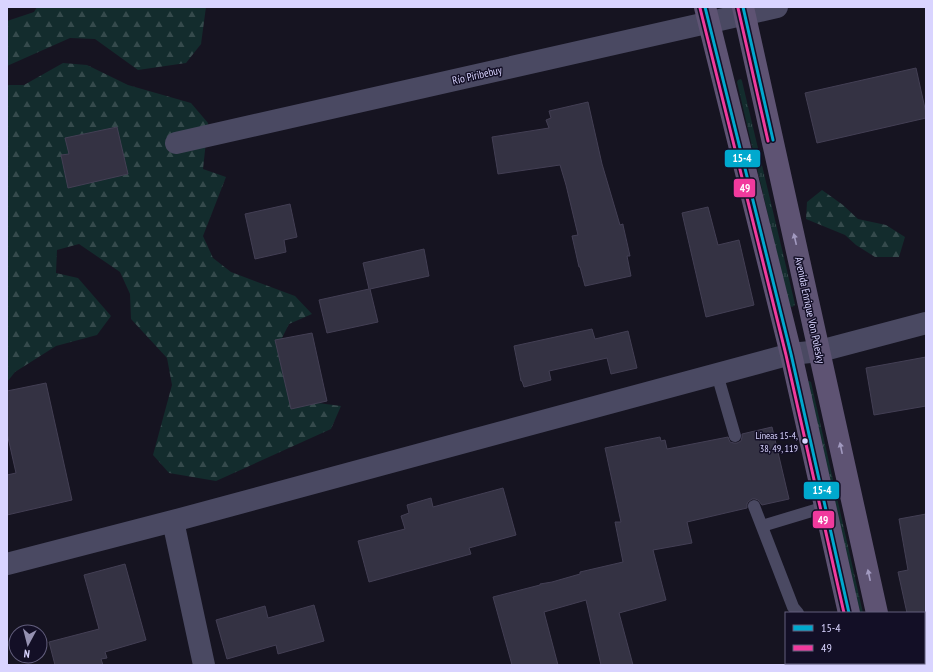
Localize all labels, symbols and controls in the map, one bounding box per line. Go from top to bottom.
street label: Río Piribebuy [451,62,504,88]
line badge: 15-4 [724,149,761,168]
text: 15-4 [732,151,752,165]
line badge: 49 [733,178,756,198]
text: 49 [740,181,750,195]
one-way arrow [791,233,797,245]
street label: Avenida Enrique Von Polesky [792,255,828,365]
place label: Líneas 15-4, 38, 49, 119 [755,429,798,455]
marker: Líneas 15-4, 38, 49, 119 [800,436,810,446]
one-way arrow [837,442,843,454]
line badge: 15-4 [803,481,840,500]
text: 15-4 [812,483,832,497]
line badge: 49 [812,510,835,529]
text: 49 [818,513,828,527]
one-way arrow [865,569,871,581]
legend [785,612,925,664]
text: 15-4 [821,620,841,635]
north arrow [8,624,48,664]
text: 49 [821,640,832,655]
text: N [23,647,31,661]

